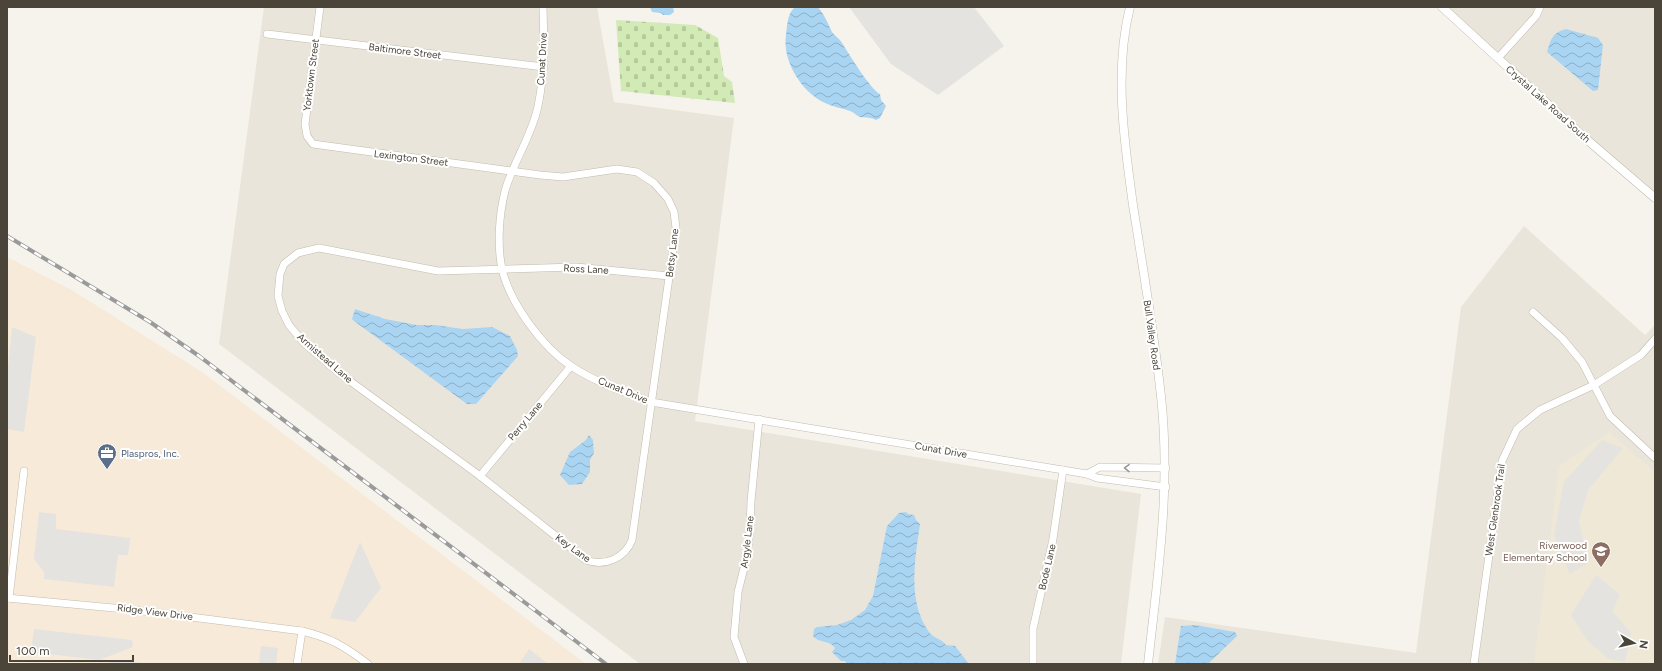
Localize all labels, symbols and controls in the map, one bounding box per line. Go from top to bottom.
street label: Cunat Drive [534,32,550,86]
street label: Yorktown Street [300,38,322,112]
street label: Baltimore Street [368,40,442,62]
street label: Crystal Lake Road South [1503,63,1593,146]
street label: Lexington Street [373,147,449,169]
street label: Betsy Lane [663,227,682,278]
street label: Ross Lane [563,261,609,277]
street label: Bull Valley Road [1141,299,1163,371]
street label: Armistead Lane [294,330,356,386]
street label: Cunat Drive [596,374,650,407]
street label: Perry Lane [505,398,545,443]
street label: Cunat Drive [914,439,969,461]
office icon: Plaspros, Inc. [96,442,118,470]
place label: Plaspros, Inc. [121,447,179,460]
street label: West Glenbrook Trail [1482,463,1508,557]
one-way arrow [1124,464,1130,472]
street label: Argyle Lane [737,514,757,569]
street label: Key Lane [553,531,594,565]
place label: Riverwood Elementary School [1503,539,1587,564]
school or university icon: Riverwood Elementary School [1590,540,1612,568]
street label: Bode Lane [1035,542,1059,591]
street label: Ridge View Drive [116,601,194,623]
north arrow [1614,623,1654,663]
scale bar [10,637,133,663]
text: N [1636,639,1650,649]
text: 100 m [16,644,50,658]

